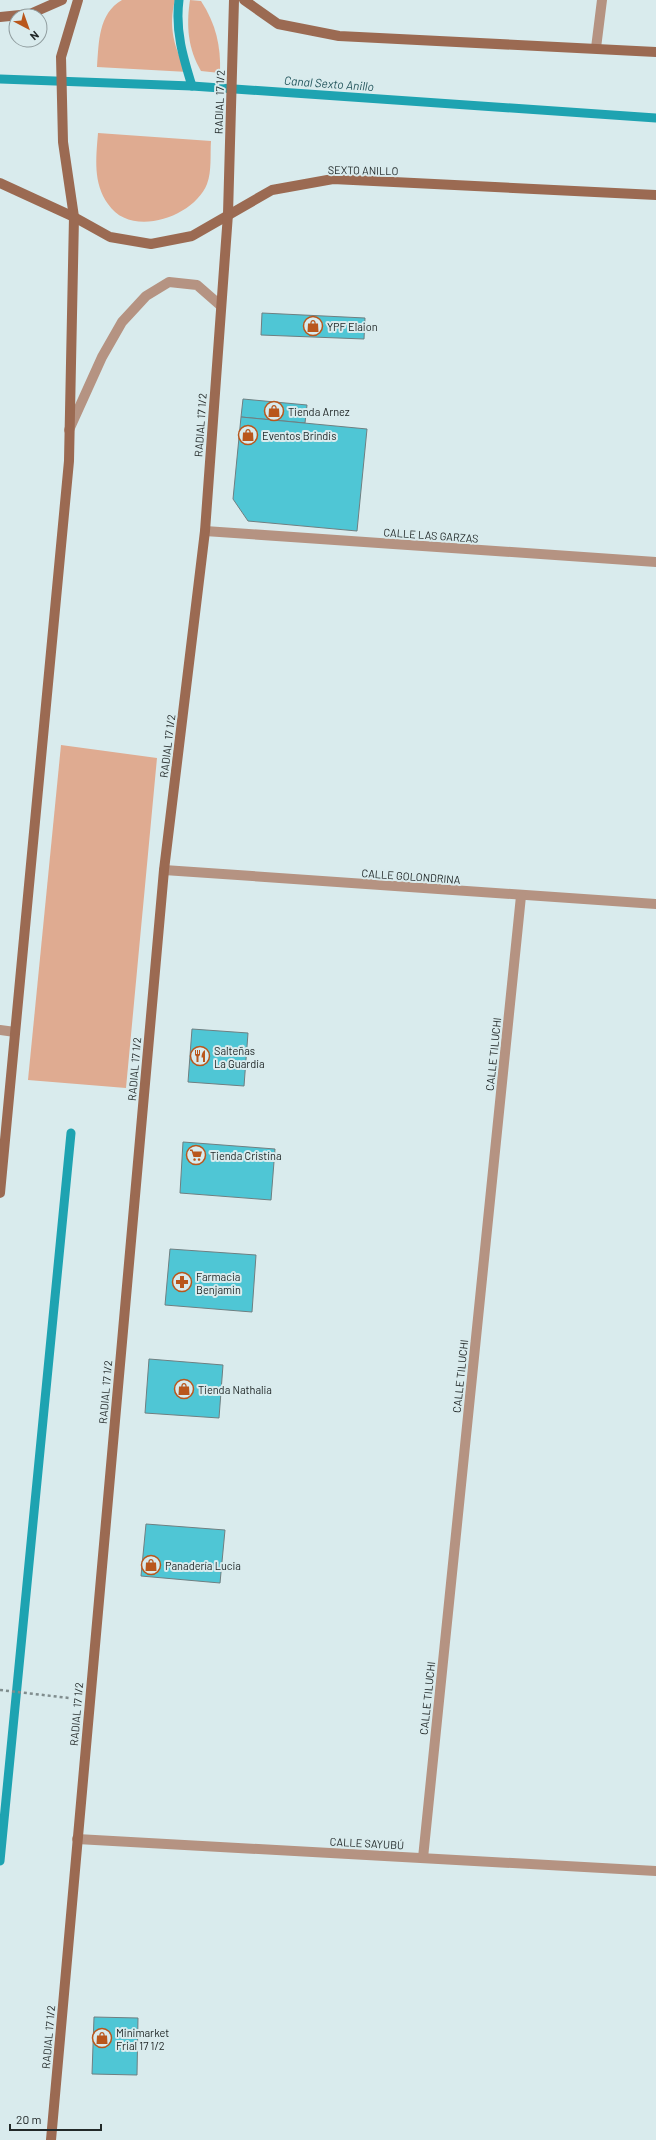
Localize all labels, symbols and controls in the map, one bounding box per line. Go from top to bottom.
north arrow [8,8,48,48]
text: N [28,29,42,43]
street label: RADIAL 17 1/2 [211,70,227,134]
water label: Canal Sexto Anillo [284,73,374,93]
street label: SEXTO ANILLO [328,163,399,177]
shop icon: YPF Elaion [302,315,324,337]
place label: YPF Elaion [327,320,378,333]
street label: RADIAL 17 1/2 [191,393,209,457]
shop icon: Tienda Arnez [263,400,285,422]
place label: Tienda Arnez [288,405,350,418]
shop icon: Eventos Brindis [237,424,259,446]
place label: Eventos Brindis [262,429,336,442]
street label: CALLE LAS GARZAS [383,525,479,545]
street label: RADIAL 17 1/2 [157,713,177,779]
street label: CALLE GOLONDRINA [361,866,461,886]
street label: CALLE TILUCHI [483,1017,503,1091]
street label: RADIAL 17 1/2 [125,1036,143,1101]
place label: Salteñas La Guardia [214,1044,265,1070]
restaurant icon: Salteñas La Guardia [189,1045,211,1067]
supermarket icon: Tienda Cristina [185,1144,207,1166]
place label: Tienda Cristina [210,1149,282,1162]
place label: Farmacia Benjamin [196,1270,241,1296]
pharmacy icon: Farmacia Benjamin [171,1271,193,1293]
street label: CALLE TILUCHI [450,1339,470,1413]
street label: RADIAL 17 1/2 [96,1359,114,1424]
shop icon: Tienda Nathalia [173,1378,195,1400]
place label: Tienda Nathalia [198,1383,272,1396]
shop icon: Panadería Lucia [140,1554,162,1576]
place label: Panadería Lucia [165,1559,241,1572]
street label: CALLE TILUCHI [417,1661,437,1735]
street label: RADIAL 17 1/2 [67,1681,85,1746]
street label: CALLE SAYUBÚ [330,1835,404,1851]
street label: RADIAL 17 1/2 [39,2004,57,2069]
place label: Minimarket Frial 17 1/2 [116,2026,169,2052]
shop icon: Minimarket Frial 17 1/2 [91,2027,113,2049]
scale bar [10,2106,101,2132]
text: 20 m [16,2112,42,2126]

